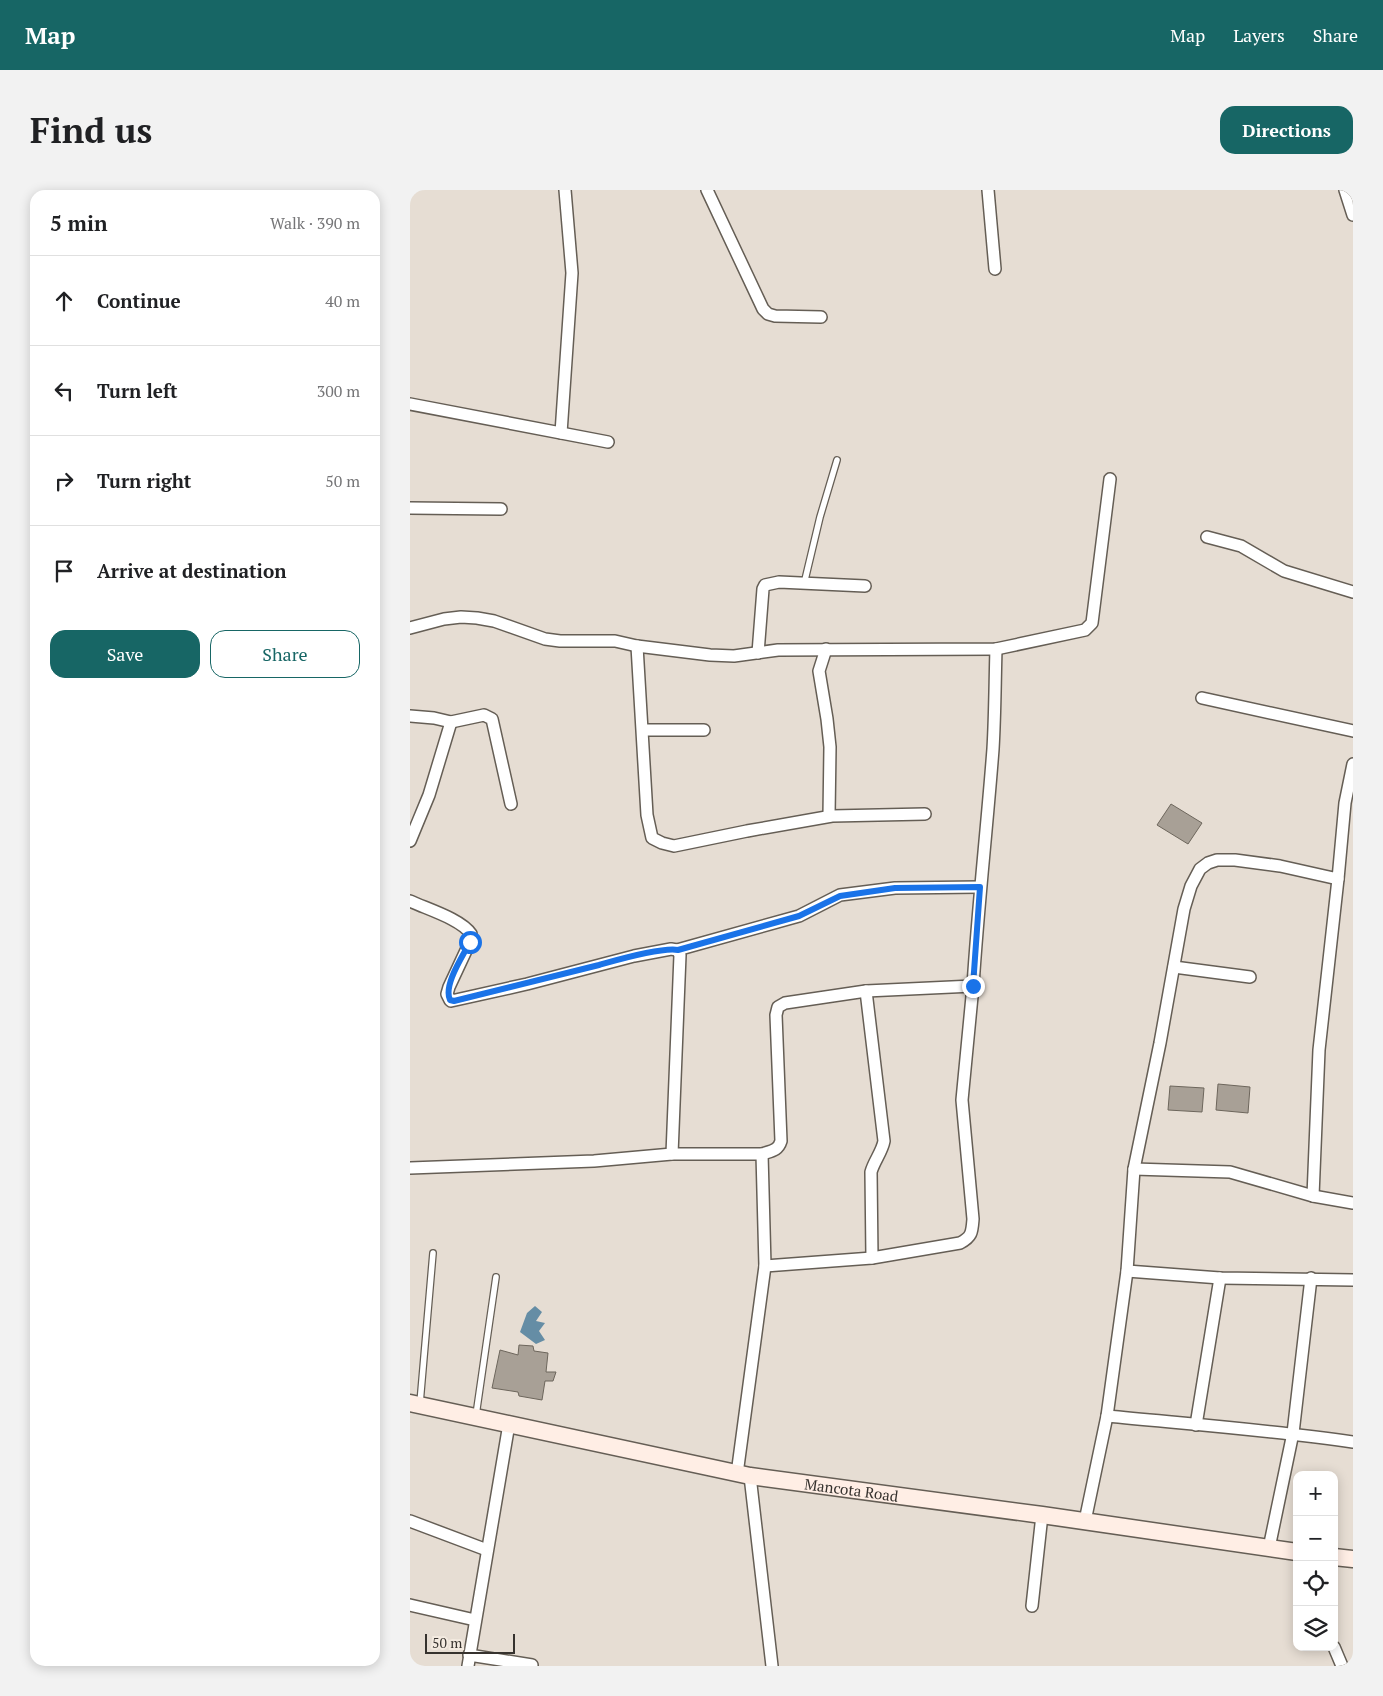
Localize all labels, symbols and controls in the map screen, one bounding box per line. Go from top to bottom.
text: Map [25,19,75,51]
text: Map [1170,23,1205,47]
text: Layers [1233,23,1285,47]
text: Share [1313,23,1358,47]
button: Directions [1220,106,1353,154]
text: Find us [30,107,152,153]
text: 5 min [50,209,107,237]
text: Walk · 390 m [270,212,360,234]
icon: ahead [50,287,78,315]
text: Continue [97,288,181,313]
text: 40 m [325,290,360,312]
icon: left [50,377,78,405]
text: Turn left [97,378,178,403]
text: 300 m [317,380,360,402]
icon: right [50,467,78,495]
text: Turn right [97,468,191,493]
text: 50 m [325,470,360,492]
icon: arrive [50,557,78,585]
text: Arrive at destination [97,558,286,583]
button: Save [50,630,200,678]
button: Share [210,630,360,678]
route start [459,931,482,954]
route end [962,975,985,998]
map controls [1293,1471,1338,1651]
button: + [1293,1471,1338,1516]
street label: Mancota Road [803,1473,900,1506]
button: − [1293,1516,1338,1561]
button: locate [1293,1561,1338,1606]
button: layers [1293,1606,1338,1651]
scale bar [425,1631,515,1654]
text: 50 m [432,1633,462,1652]

